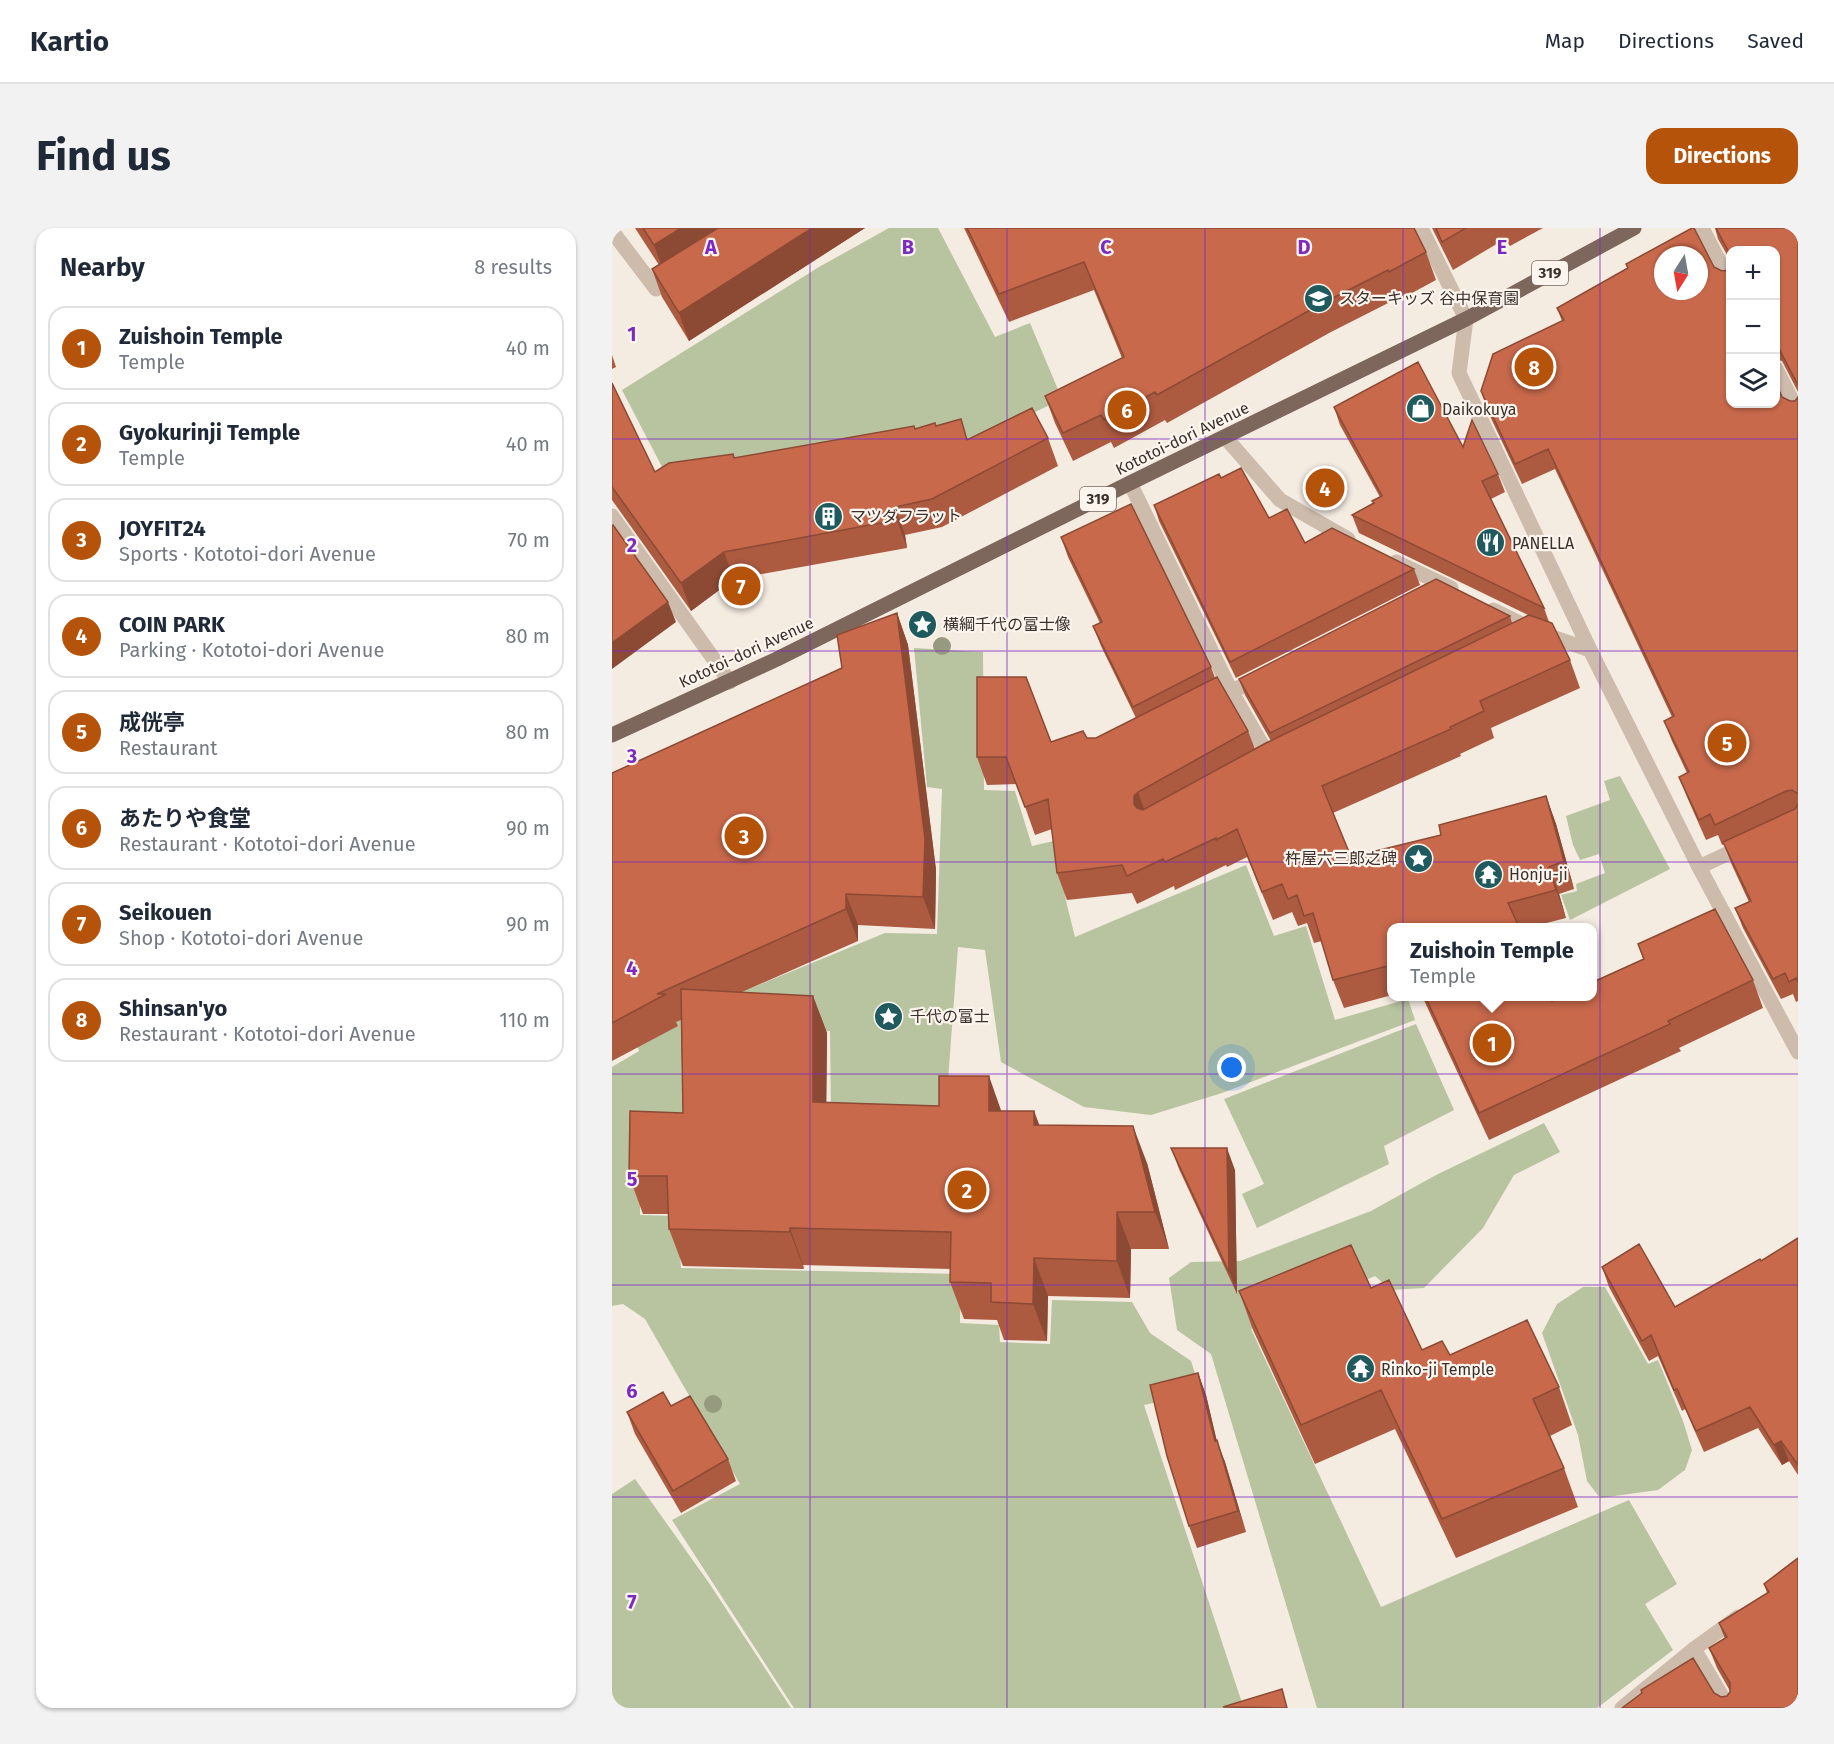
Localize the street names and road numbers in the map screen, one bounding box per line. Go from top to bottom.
road number: 319 [1532,261,1568,285]
street label: Kototoi-dori Avenue [1112,398,1252,479]
road number: 319 [1080,487,1116,511]
street label: Kototoi-dori Avenue [676,613,816,692]

